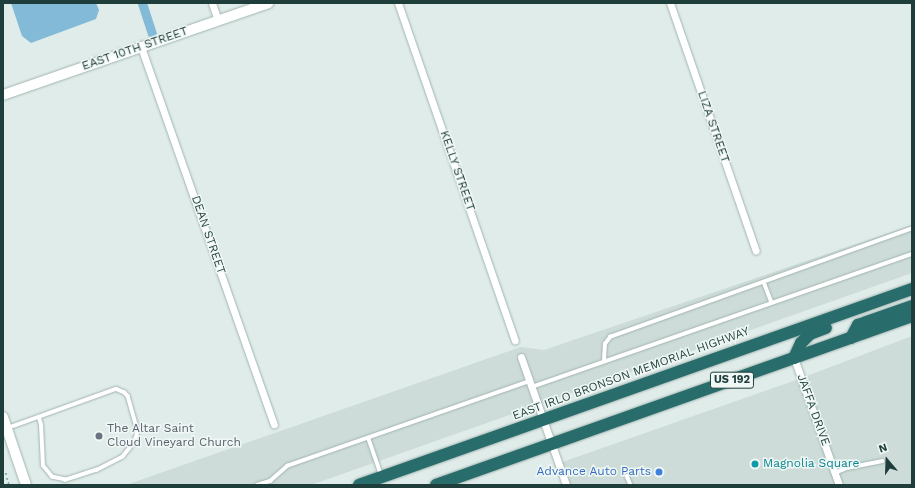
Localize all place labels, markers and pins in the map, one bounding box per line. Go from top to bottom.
place label: The Altar Saint Cloud Vineyard Church [107,422,241,450]
marker: The Altar Saint Cloud Vineyard Church [94,431,104,441]
place label: Magnolia Square [763,457,860,471]
marker: Magnolia Square [750,459,760,469]
place label: Advance Auto Parts [536,465,651,479]
marker: Advance Auto Parts [654,467,664,477]

